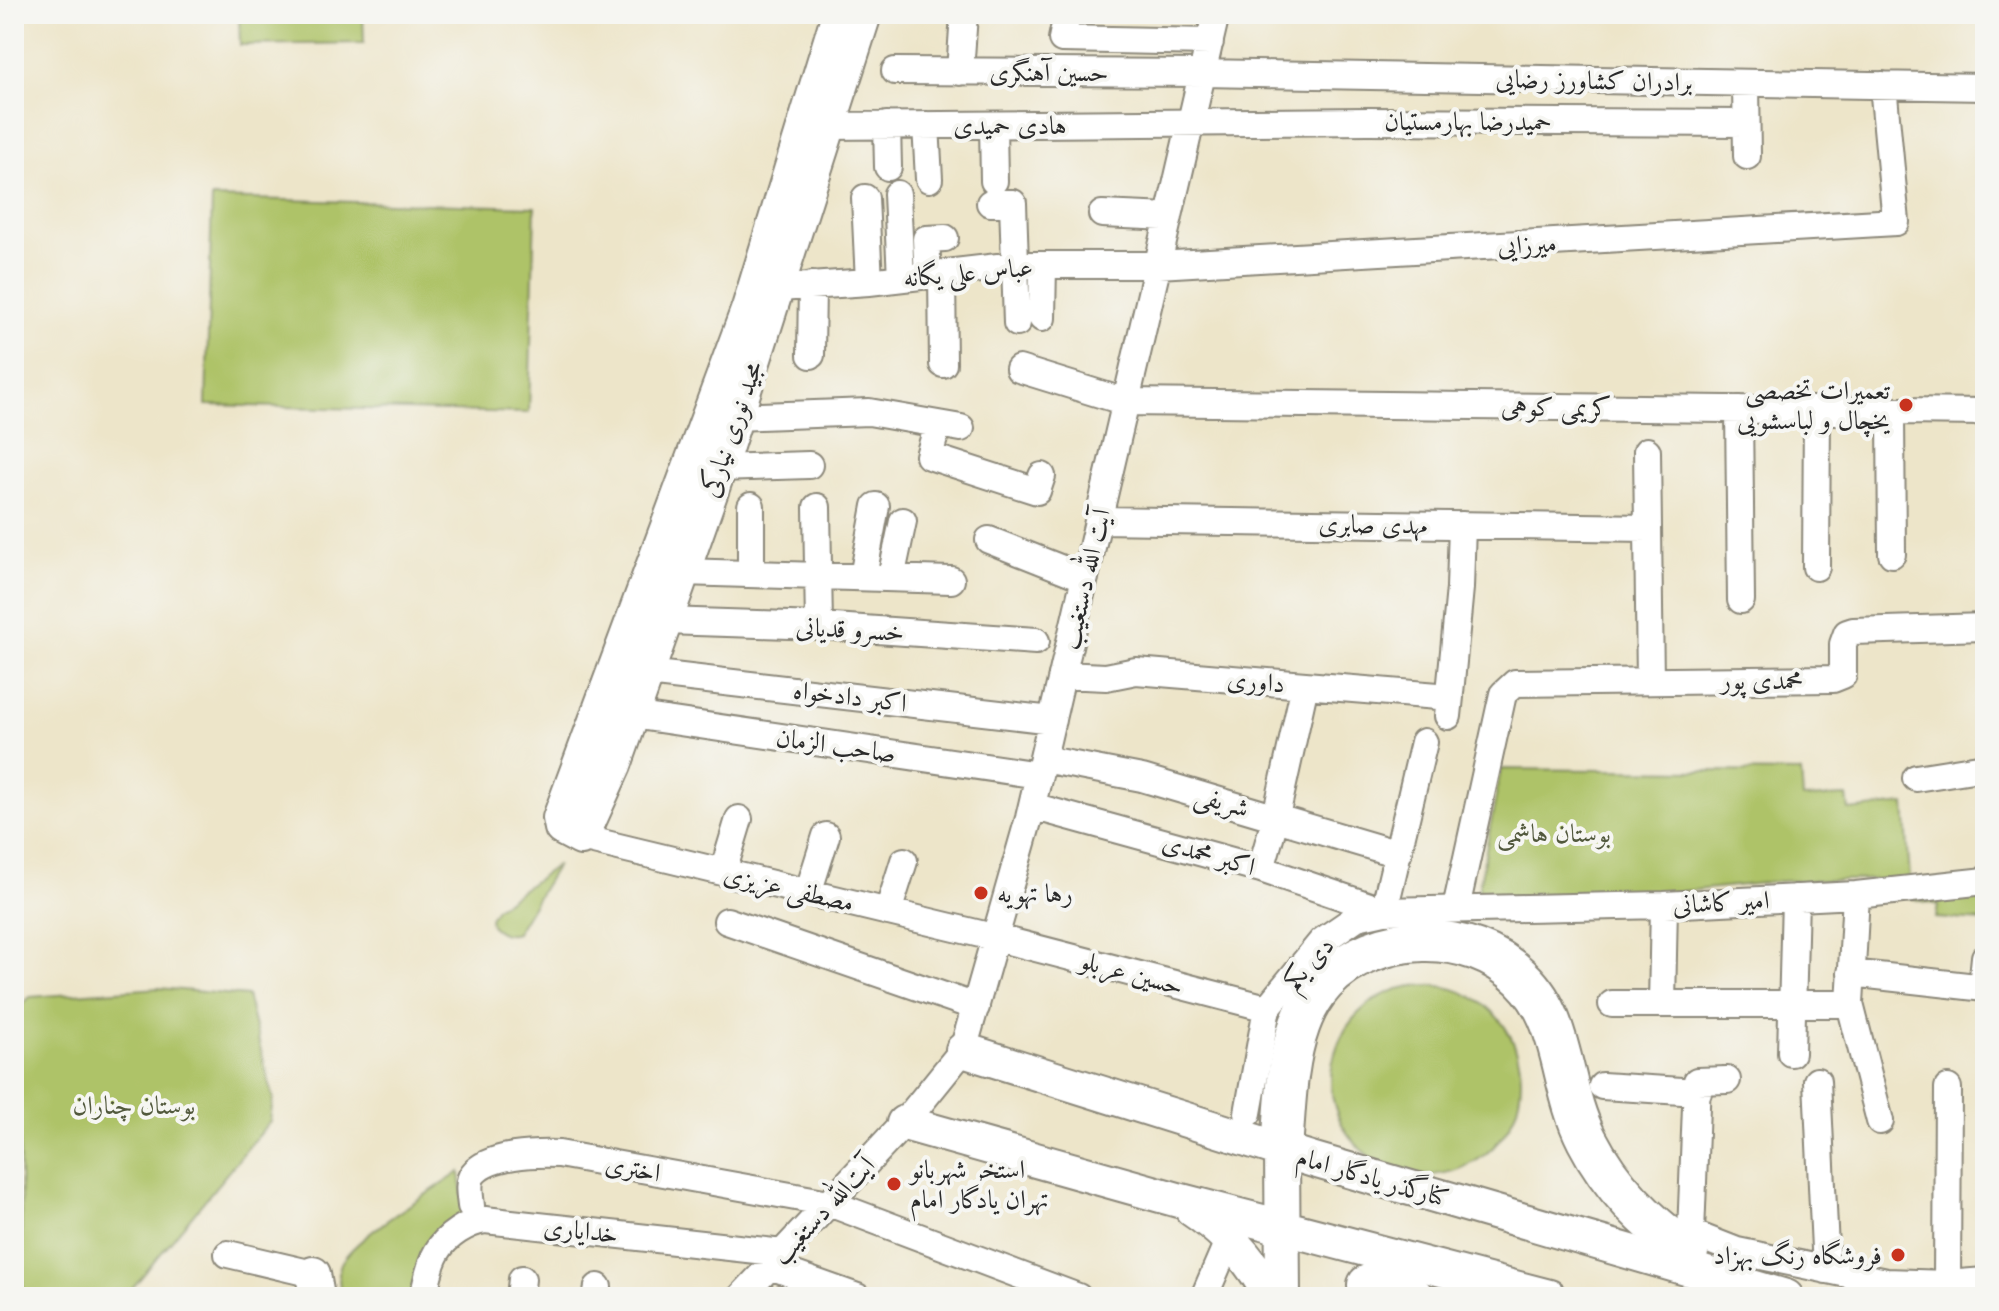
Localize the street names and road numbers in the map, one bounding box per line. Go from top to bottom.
street label: حسین آهنگری [989,56,1109,88]
street label: برادران کشاورز رضایی [1495,62,1693,99]
street label: حمیدرضا بهارمستیان [1384,105,1552,138]
street label: هادی حمیدی [953,109,1067,141]
street label: میرزایی [1496,226,1558,263]
street label: عباس علی یگانه [902,250,1034,297]
street label: مجید نوری نیارکی [693,356,770,502]
street label: کریمی کوهی [1500,390,1611,426]
street label: آیت الله دستغیب [1049,502,1118,653]
street label: مهدی صابری [1318,507,1428,542]
street label: خسرو قدیانی [795,610,905,649]
street label: داوری [1226,663,1286,699]
street label: محمدی پور [1718,664,1803,699]
street label: اکبر دادخواه [791,673,909,720]
street label: صاحب الزمان [774,721,898,770]
street label: شریفی [1190,778,1253,827]
street label: اکبر محمدی [1159,826,1259,882]
street label: مصطفی عزیزی [720,857,857,921]
street label: امیر کاشانی [1672,883,1770,921]
street label: دی یکم [1276,929,1347,1003]
street label: حسین عربلو [1074,943,1187,1004]
street label: کنارگذر یادگار امام [1291,1138,1454,1221]
street label: آیت‌الله دستغیب [762,1145,884,1272]
street label: اختری [603,1147,663,1189]
street label: خدایاری [542,1210,620,1250]

